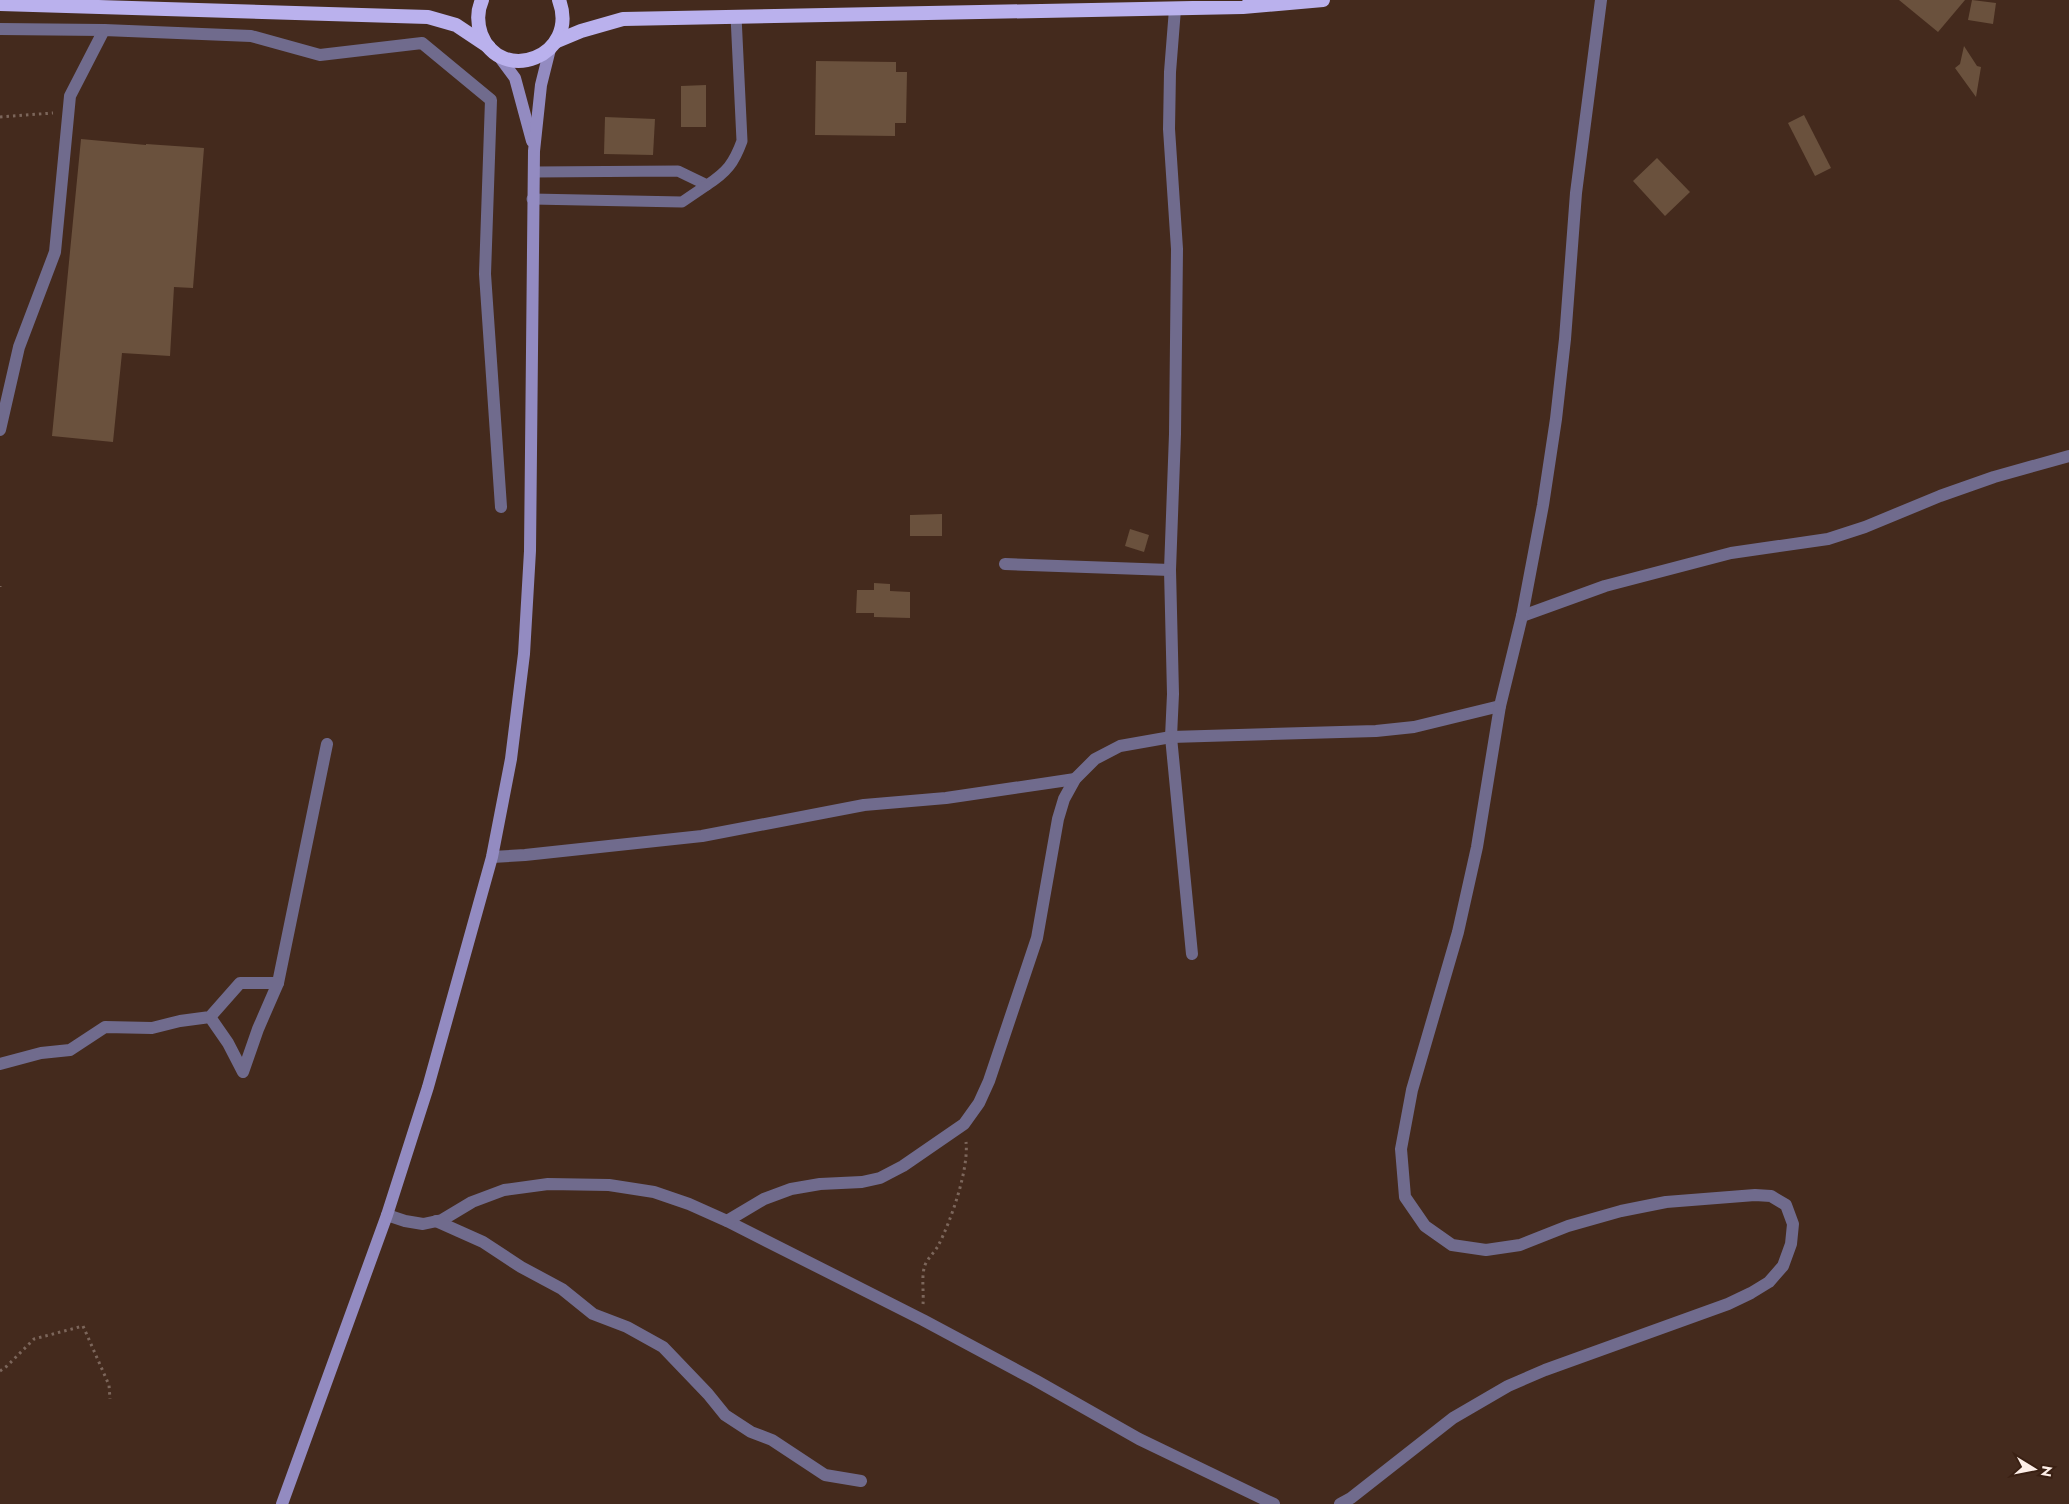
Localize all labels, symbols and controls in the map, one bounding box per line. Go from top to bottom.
north arrow [2009,1444,2059,1494]
text: N [2036,1464,2058,1478]

